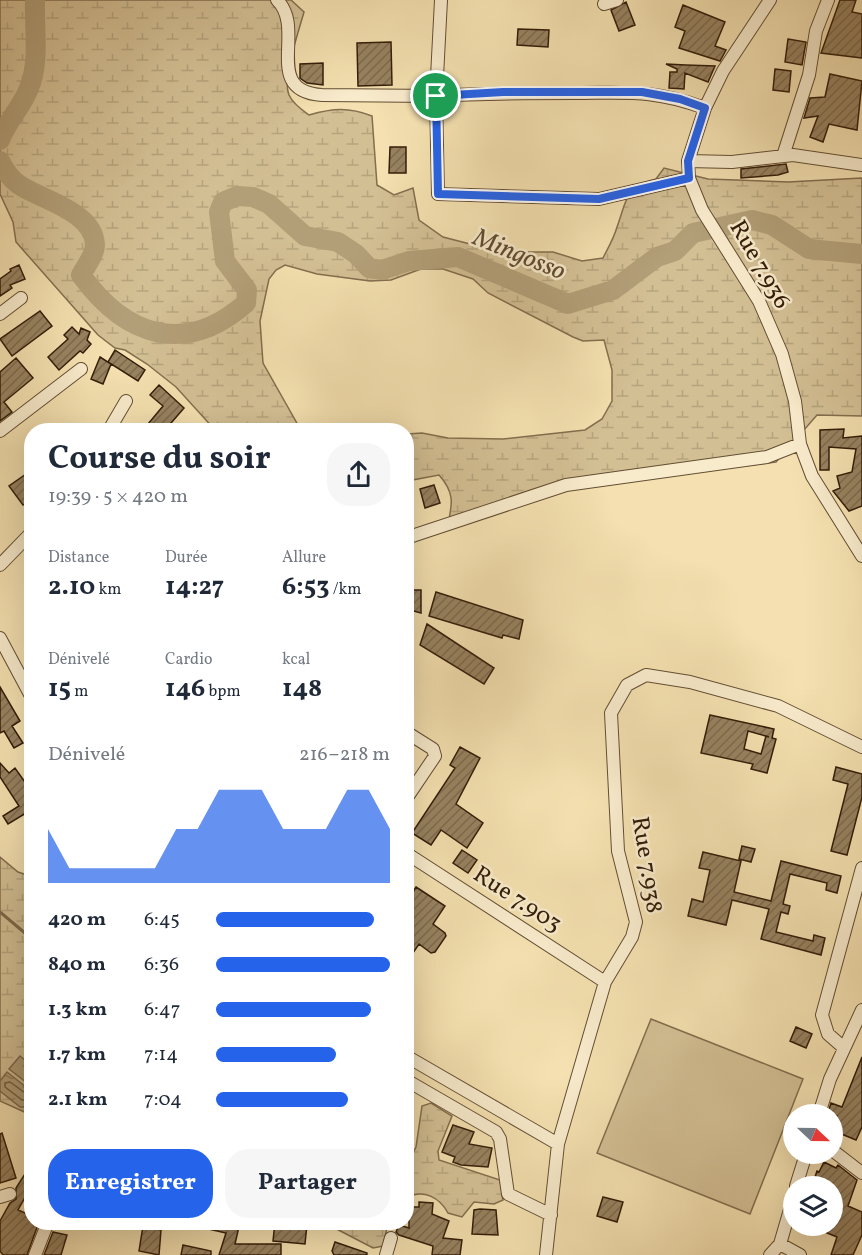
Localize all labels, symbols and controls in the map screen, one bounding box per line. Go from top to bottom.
pin [410,70,461,121]
icon: arrive [419,79,452,112]
street label: Rue 7.936 [720,214,798,316]
water label: Mingosso [466,220,571,290]
text: Course du soir [48,437,271,483]
button: share [327,443,390,506]
text: 19:39 · 5 × 420 m [48,483,188,511]
text: Distance [48,547,109,569]
text: Durée [165,547,208,569]
text: Allure [282,547,326,569]
text: 2.10 [48,569,95,605]
text: 14:27 [165,569,224,605]
text: 6:53 [282,569,329,605]
text: km [95,579,121,601]
text: /km [329,579,361,601]
text: Dénivelé [48,649,110,671]
text: Cardio [165,649,212,671]
text: kcal [282,649,310,671]
text: 15 [48,671,71,707]
text: 146 [165,671,205,707]
text: 148 [282,671,322,707]
text: m [71,681,88,703]
text: bpm [205,681,241,703]
text: Dénivelé [48,741,125,769]
text: 216–218 m [299,741,390,769]
street label: Rue 7.938 [622,814,670,916]
street label: Rue 7.903 [466,858,568,942]
text: 420 m [48,906,106,934]
text: 6:45 [144,906,180,934]
text: 840 m [48,951,106,979]
text: 6:36 [144,951,179,979]
text: 1.3 km [48,996,107,1024]
text: 6:47 [144,996,180,1024]
text: 1.7 km [48,1041,106,1069]
text: 7:14 [144,1041,178,1069]
text: 2.1 km [48,1086,108,1114]
text: 7:04 [144,1086,182,1114]
north arrow [783,1104,843,1164]
map controls [783,1104,843,1236]
button: Enregistrer [48,1149,213,1218]
button: Partager [225,1149,390,1218]
button: layers [783,1176,843,1236]

